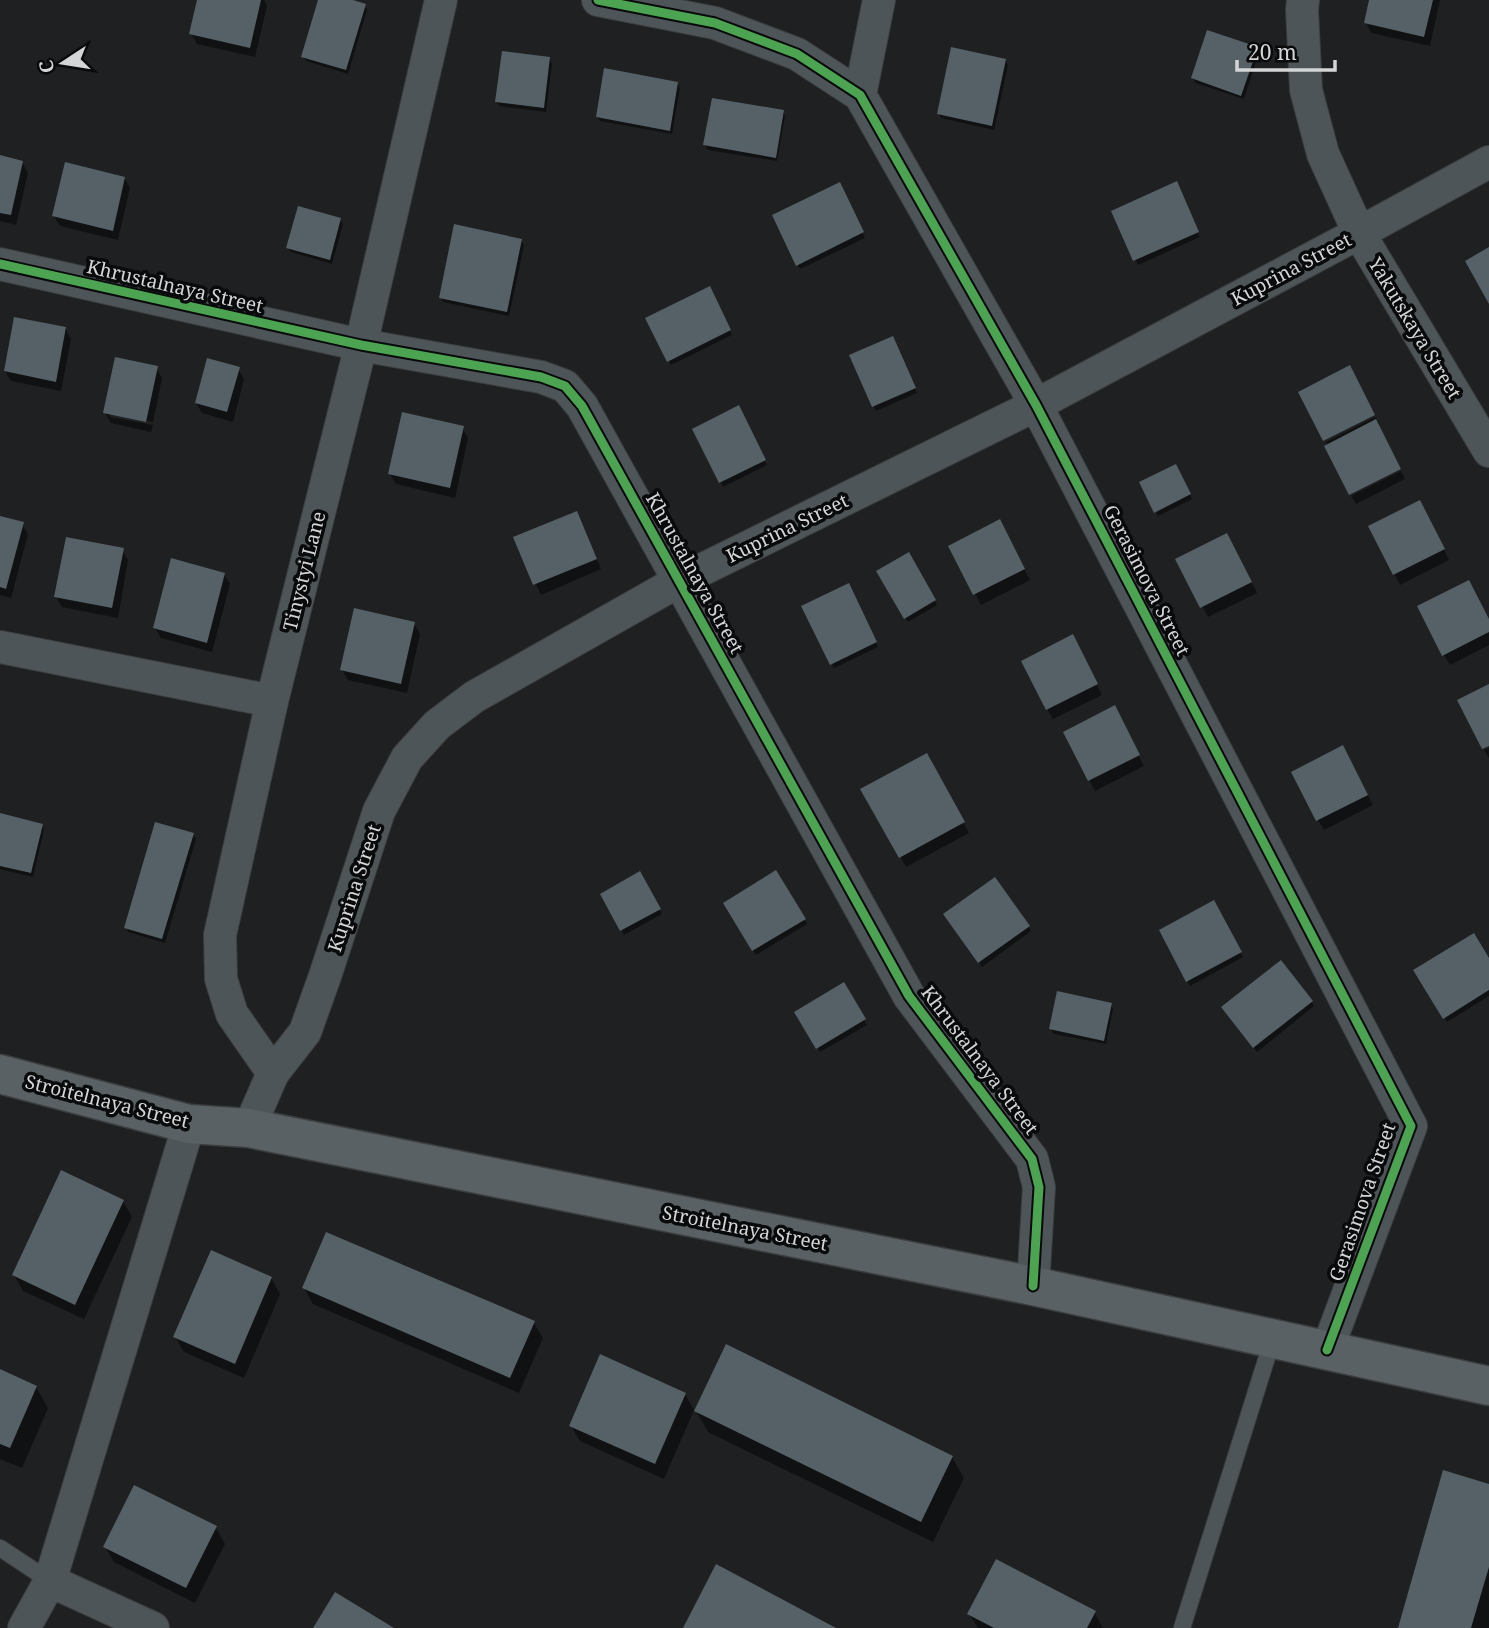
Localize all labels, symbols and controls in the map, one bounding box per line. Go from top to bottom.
north arrow [28,28,98,98]
scale bar [1237,28,1335,72]
text: 20 m [1248,38,1297,66]
text: С [32,58,60,75]
street label: Kuprina Street [1226,226,1356,312]
street label: Yakutskaya Street [1362,252,1468,404]
street label: Khrustalnaya Street [84,253,266,319]
street label: Kuprina Street [722,487,853,569]
street label: Khrustalnaya Street [640,488,750,658]
street label: Gerasimova Street [1098,500,1196,660]
street label: Tinystyi Lane [277,509,331,633]
street label: Kuprina Street [321,821,387,955]
street label: Khrustalnaya Street [915,980,1045,1140]
street label: Stroitelnaya Street [22,1068,192,1134]
street label: Gerasimova Street [1323,1119,1401,1285]
street label: Stroitelnaya Street [660,1199,830,1257]

